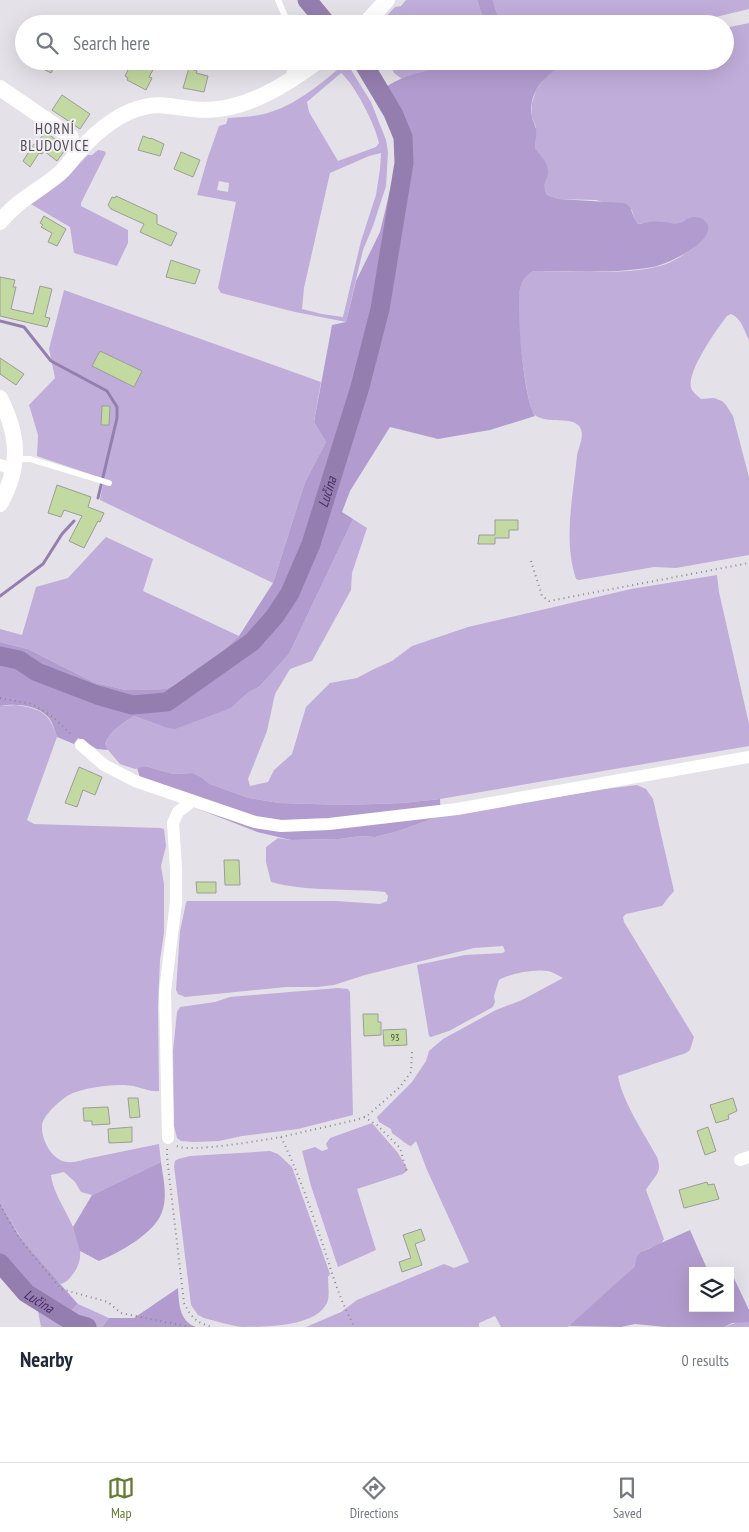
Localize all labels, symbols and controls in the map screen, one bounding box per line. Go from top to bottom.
search box [15,15,734,70]
icon: search [33,29,61,57]
text: Search here [73,31,150,55]
district label: HORNÍ BLUDOVICE [20,119,90,155]
water label: Lučina [314,473,341,510]
house number: 93 [391,1031,400,1044]
map controls [689,1267,734,1312]
button: layers [689,1267,734,1312]
water label: Lučina [21,1285,58,1318]
text: Nearby [20,1346,73,1373]
text: 0 results [682,1350,729,1370]
tab: Map [107,1474,135,1522]
tab: Directions [350,1474,398,1522]
tab: Saved [613,1474,642,1522]

